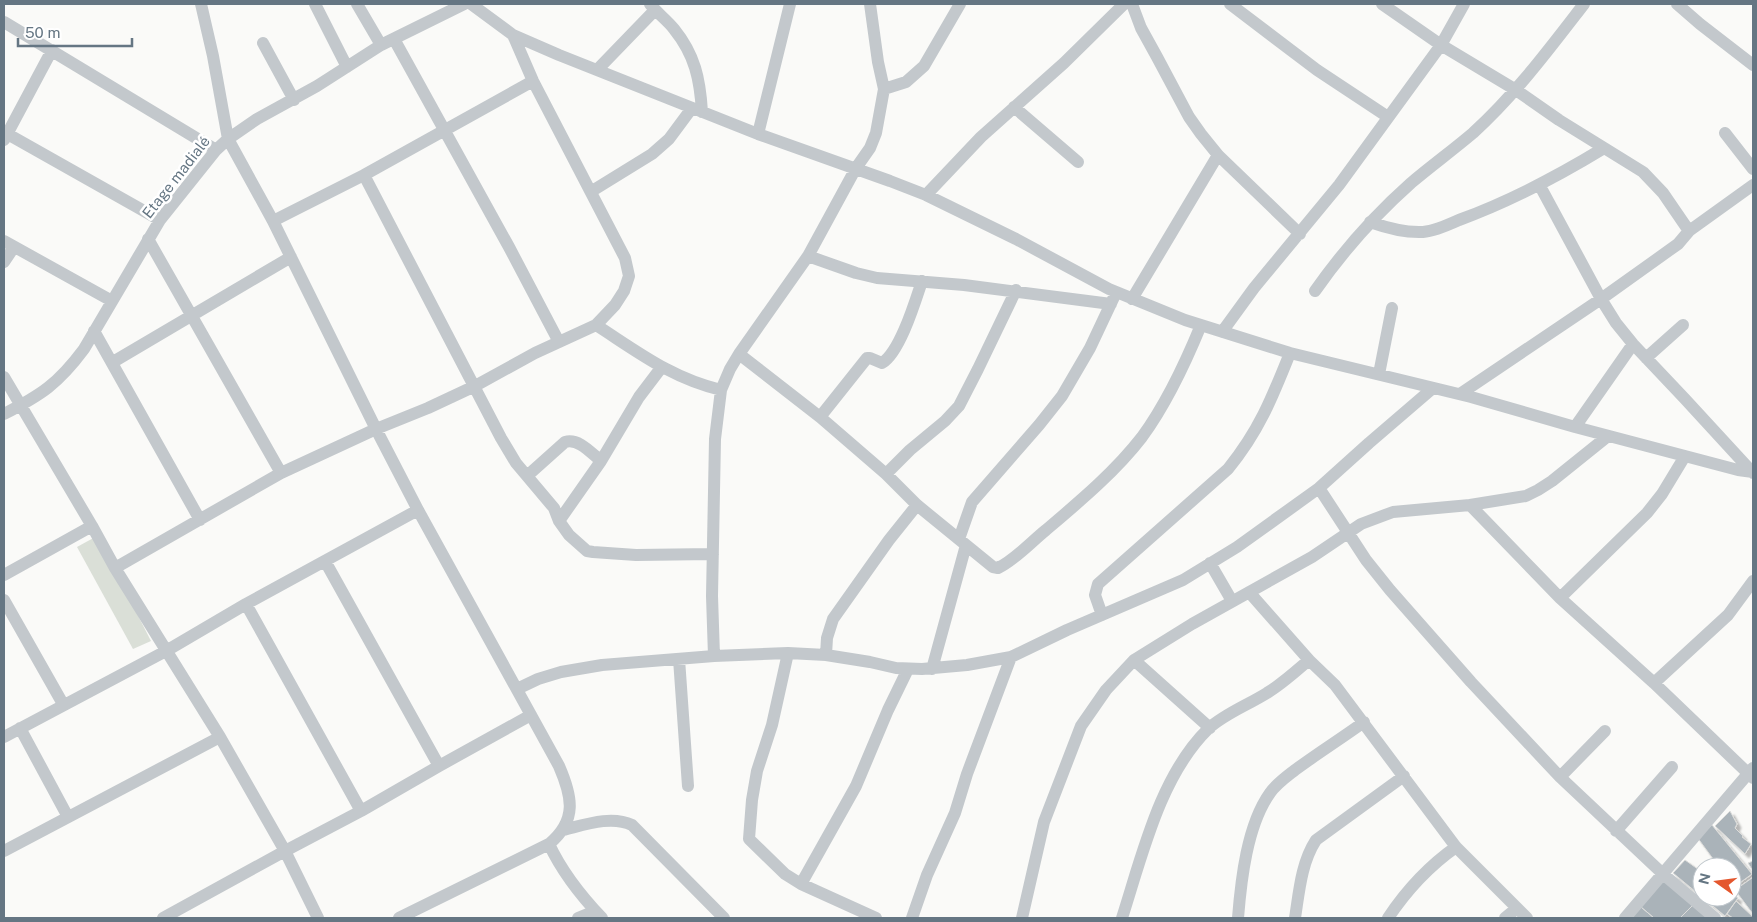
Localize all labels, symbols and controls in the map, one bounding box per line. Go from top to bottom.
scale bar [18,15,131,47]
text: 50 m [25,24,60,41]
street label: Etage madialé [139,133,213,221]
north arrow [1692,857,1742,907]
text: N [1695,872,1713,886]

